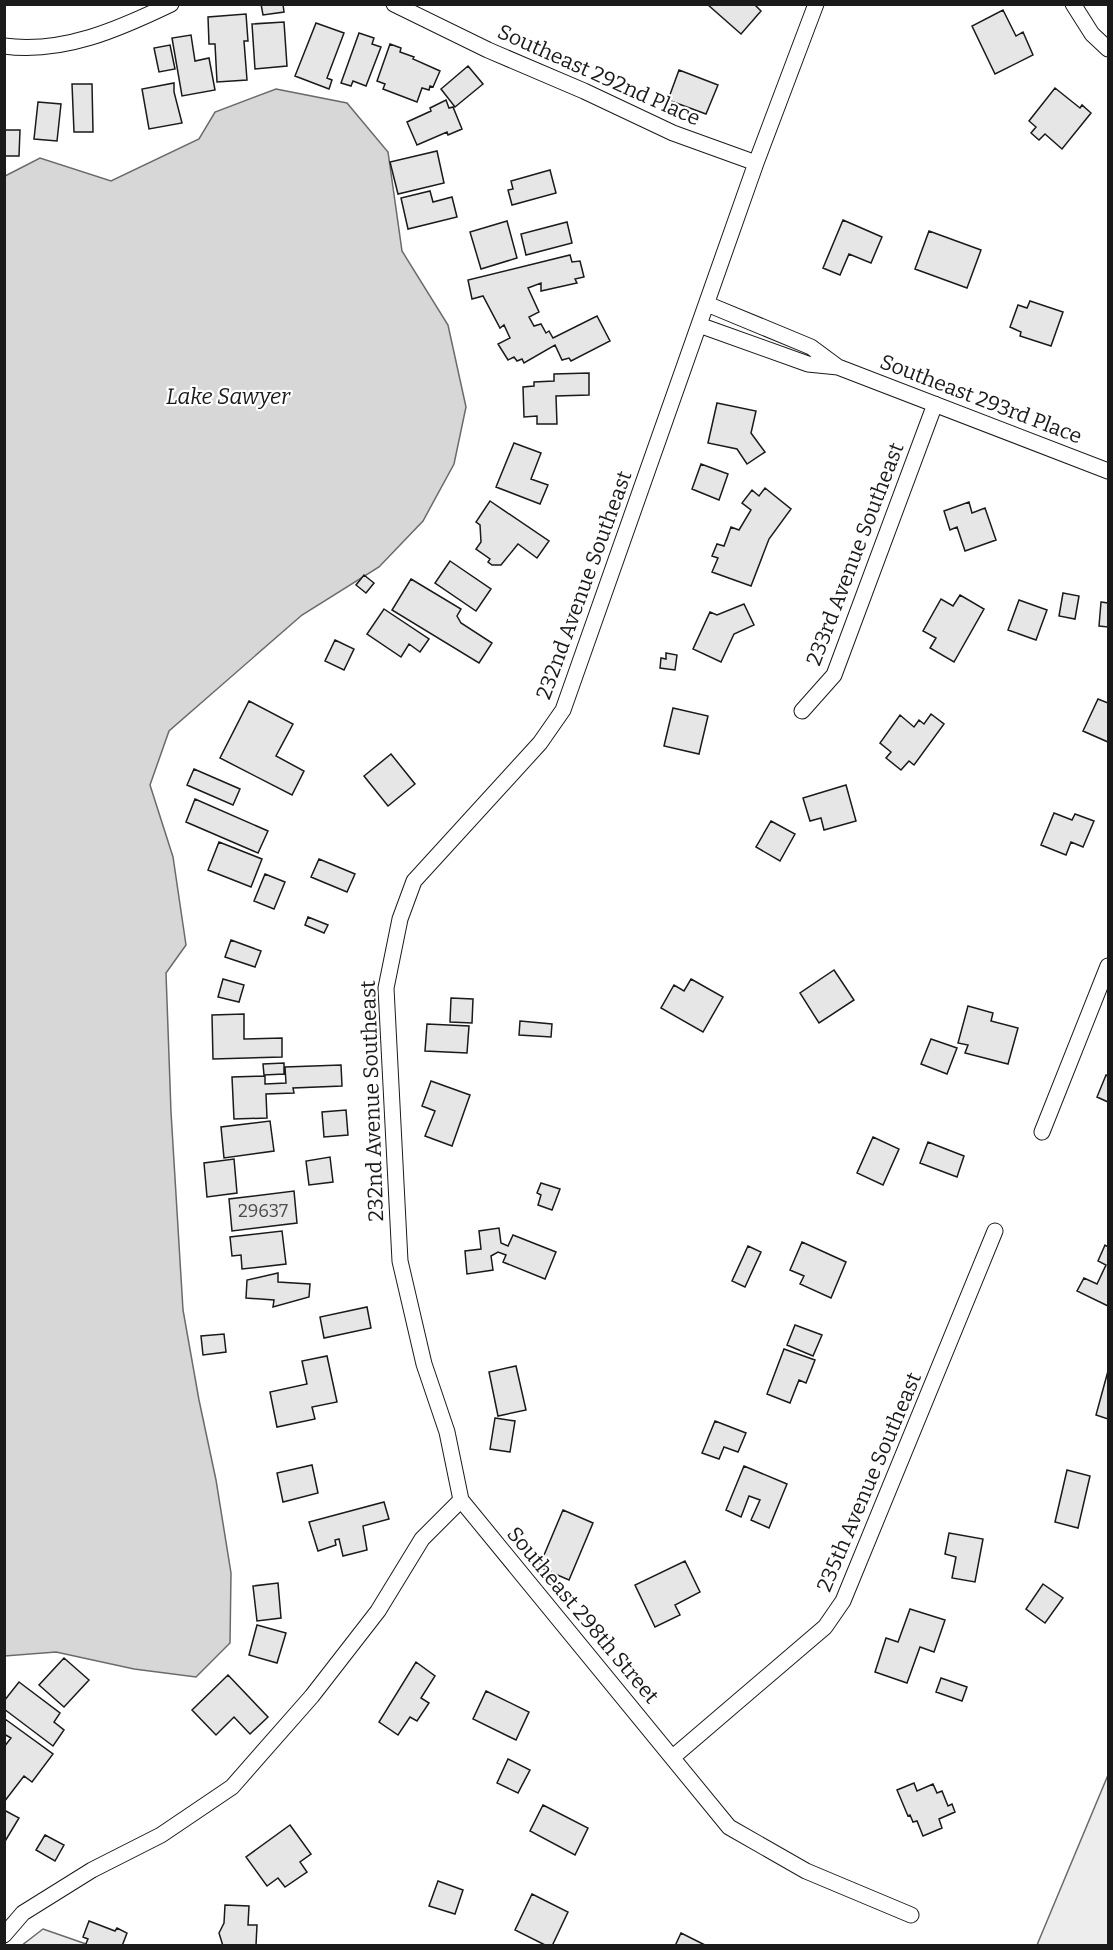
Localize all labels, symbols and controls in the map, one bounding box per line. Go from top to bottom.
street label: Southeast 292nd Place [494,19,704,131]
street label: Southeast 293rd Place [876,348,1086,450]
water label: Lake Sawyer [166,383,291,410]
street label: 233rd Avenue Southeast [800,439,910,669]
street label: 232nd Avenue Southeast [531,467,638,703]
street label: 232nd Avenue Southeast [355,980,389,1222]
house number: 29637 [238,1200,288,1222]
street label: 235th Avenue Southeast [811,1368,927,1596]
street label: Southeast 298th Street [501,1521,665,1709]

